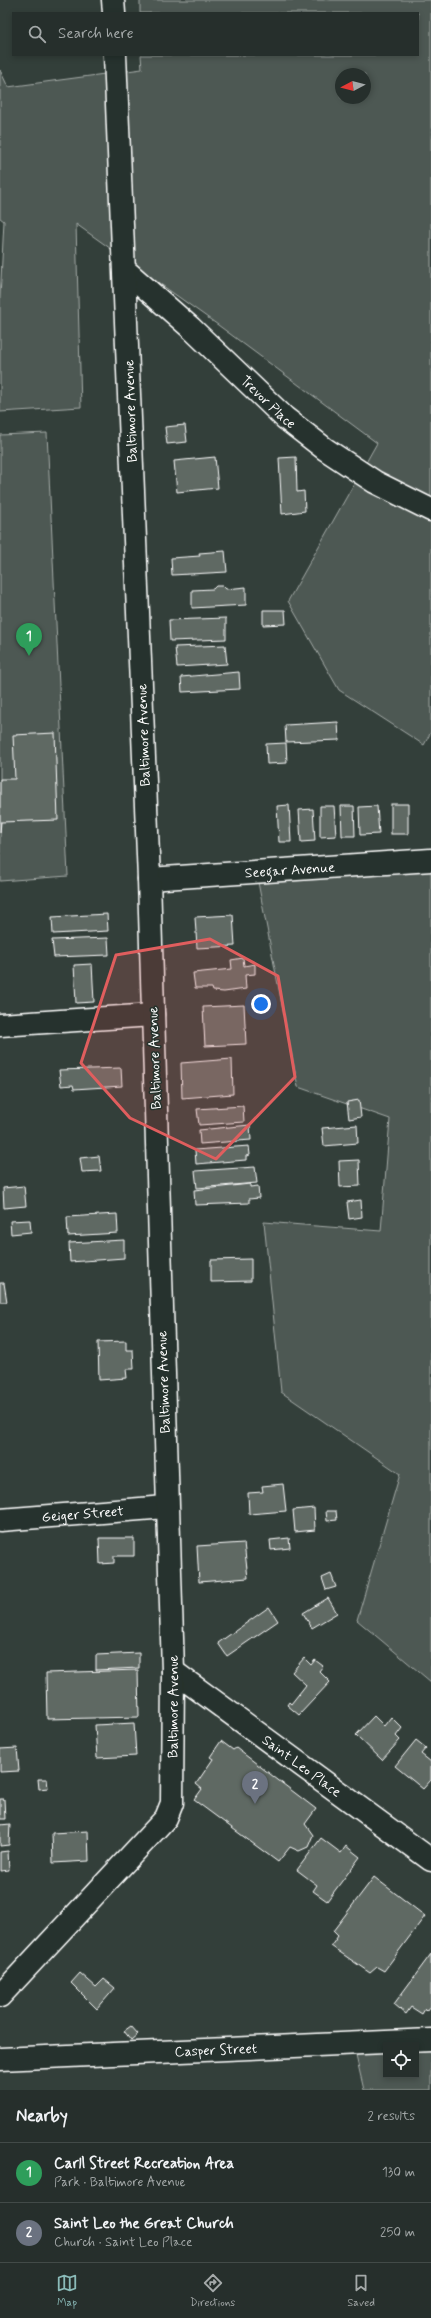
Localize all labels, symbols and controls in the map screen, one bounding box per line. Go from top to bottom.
search box [12,12,419,56]
icon: search [26,23,48,45]
text: Search here [58,24,134,44]
north arrow [335,68,371,104]
street label: Baltimore Avenue [120,359,142,463]
street label: Trevor Place [236,372,299,433]
pin: 1 [16,623,42,656]
street label: Baltimore Avenue [133,683,155,787]
street label: Seegar Avenue [244,859,335,883]
your location [251,994,271,1014]
street label: Baltimore Avenue [144,1006,166,1110]
street label: Baltimore Avenue [153,1330,175,1434]
street label: Geiger Street [41,1502,125,1527]
street label: Baltimore Avenue [164,1654,183,1758]
street label: Saint Leo Place [258,1731,345,1801]
pin: 2 [242,1771,268,1804]
street label: Casper Street [174,2040,258,2061]
map controls [383,2042,419,2078]
button: locate [383,2042,419,2078]
text: Nearby [16,2105,68,2127]
text: 2 results [368,2108,415,2125]
text: Carll Street Recreation Area [54,2154,234,2174]
text: 1 [26,2164,32,2181]
text: 130 m [382,2164,415,2181]
text: Park · Baltimore Avenue [54,2174,186,2191]
text: Saint Leo the Great Church [54,2214,234,2234]
text: 2 [26,2224,32,2241]
text: 250 m [380,2224,415,2241]
text: Church · Saint Leo Place [54,2234,192,2251]
tab: Map [56,2272,78,2310]
tab: Directions [190,2272,235,2310]
tab: Saved [347,2272,375,2310]

